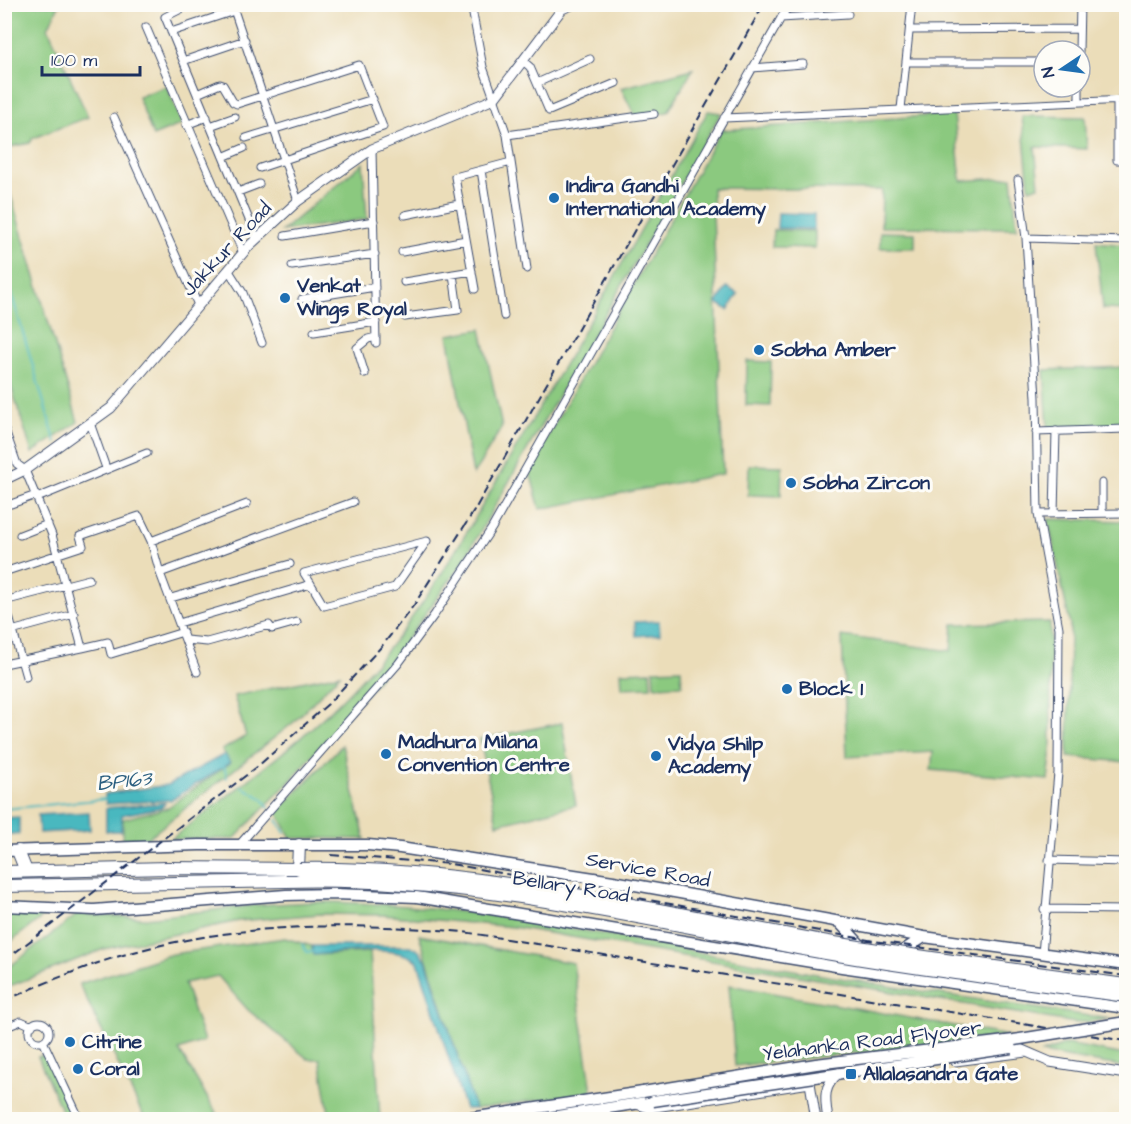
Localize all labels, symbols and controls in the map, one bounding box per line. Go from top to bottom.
scale bar [42,39,140,77]
north arrow [1032,39,1092,99]
text: 100 m [51,48,97,73]
text: N [1037,65,1060,80]
place label: Indira Gandhi International Academy [566,172,766,224]
marker: Indira Gandhi International Academy [547,191,561,205]
street label: Jakkur Road [176,195,278,303]
place label: Venkat Wings Royal [296,272,407,324]
marker: Venkat Wings Royal [278,291,292,305]
place label: Sobha Amber [770,336,897,364]
marker: Sobha Amber [752,343,766,357]
place label: Sobha Zircon [802,469,930,497]
marker: Sobha Zircon [784,476,798,490]
place label: Block 1 [799,675,864,703]
marker: Block 1 [780,682,794,696]
place label: Madhura Milana Convention Centre [398,728,570,779]
place label: Vidya Shilp Academy [667,730,764,782]
marker: Madhura Milana Convention Centre [379,747,393,761]
marker: Vidya Shilp Academy [649,749,663,763]
water label: BP163 [95,763,155,798]
street label: Service Road [584,845,712,895]
street label: Bellary Road [511,864,631,911]
street label: Yelahanka Road Flyover [761,1014,983,1069]
place label: Citrine [82,1028,142,1056]
marker: Citrine [63,1035,77,1049]
place label: Coral [90,1055,140,1083]
place label: Allalasandra Gate [863,1060,1018,1088]
marker: Coral [71,1062,85,1076]
marker: Allalasandra Gate [844,1067,858,1081]

